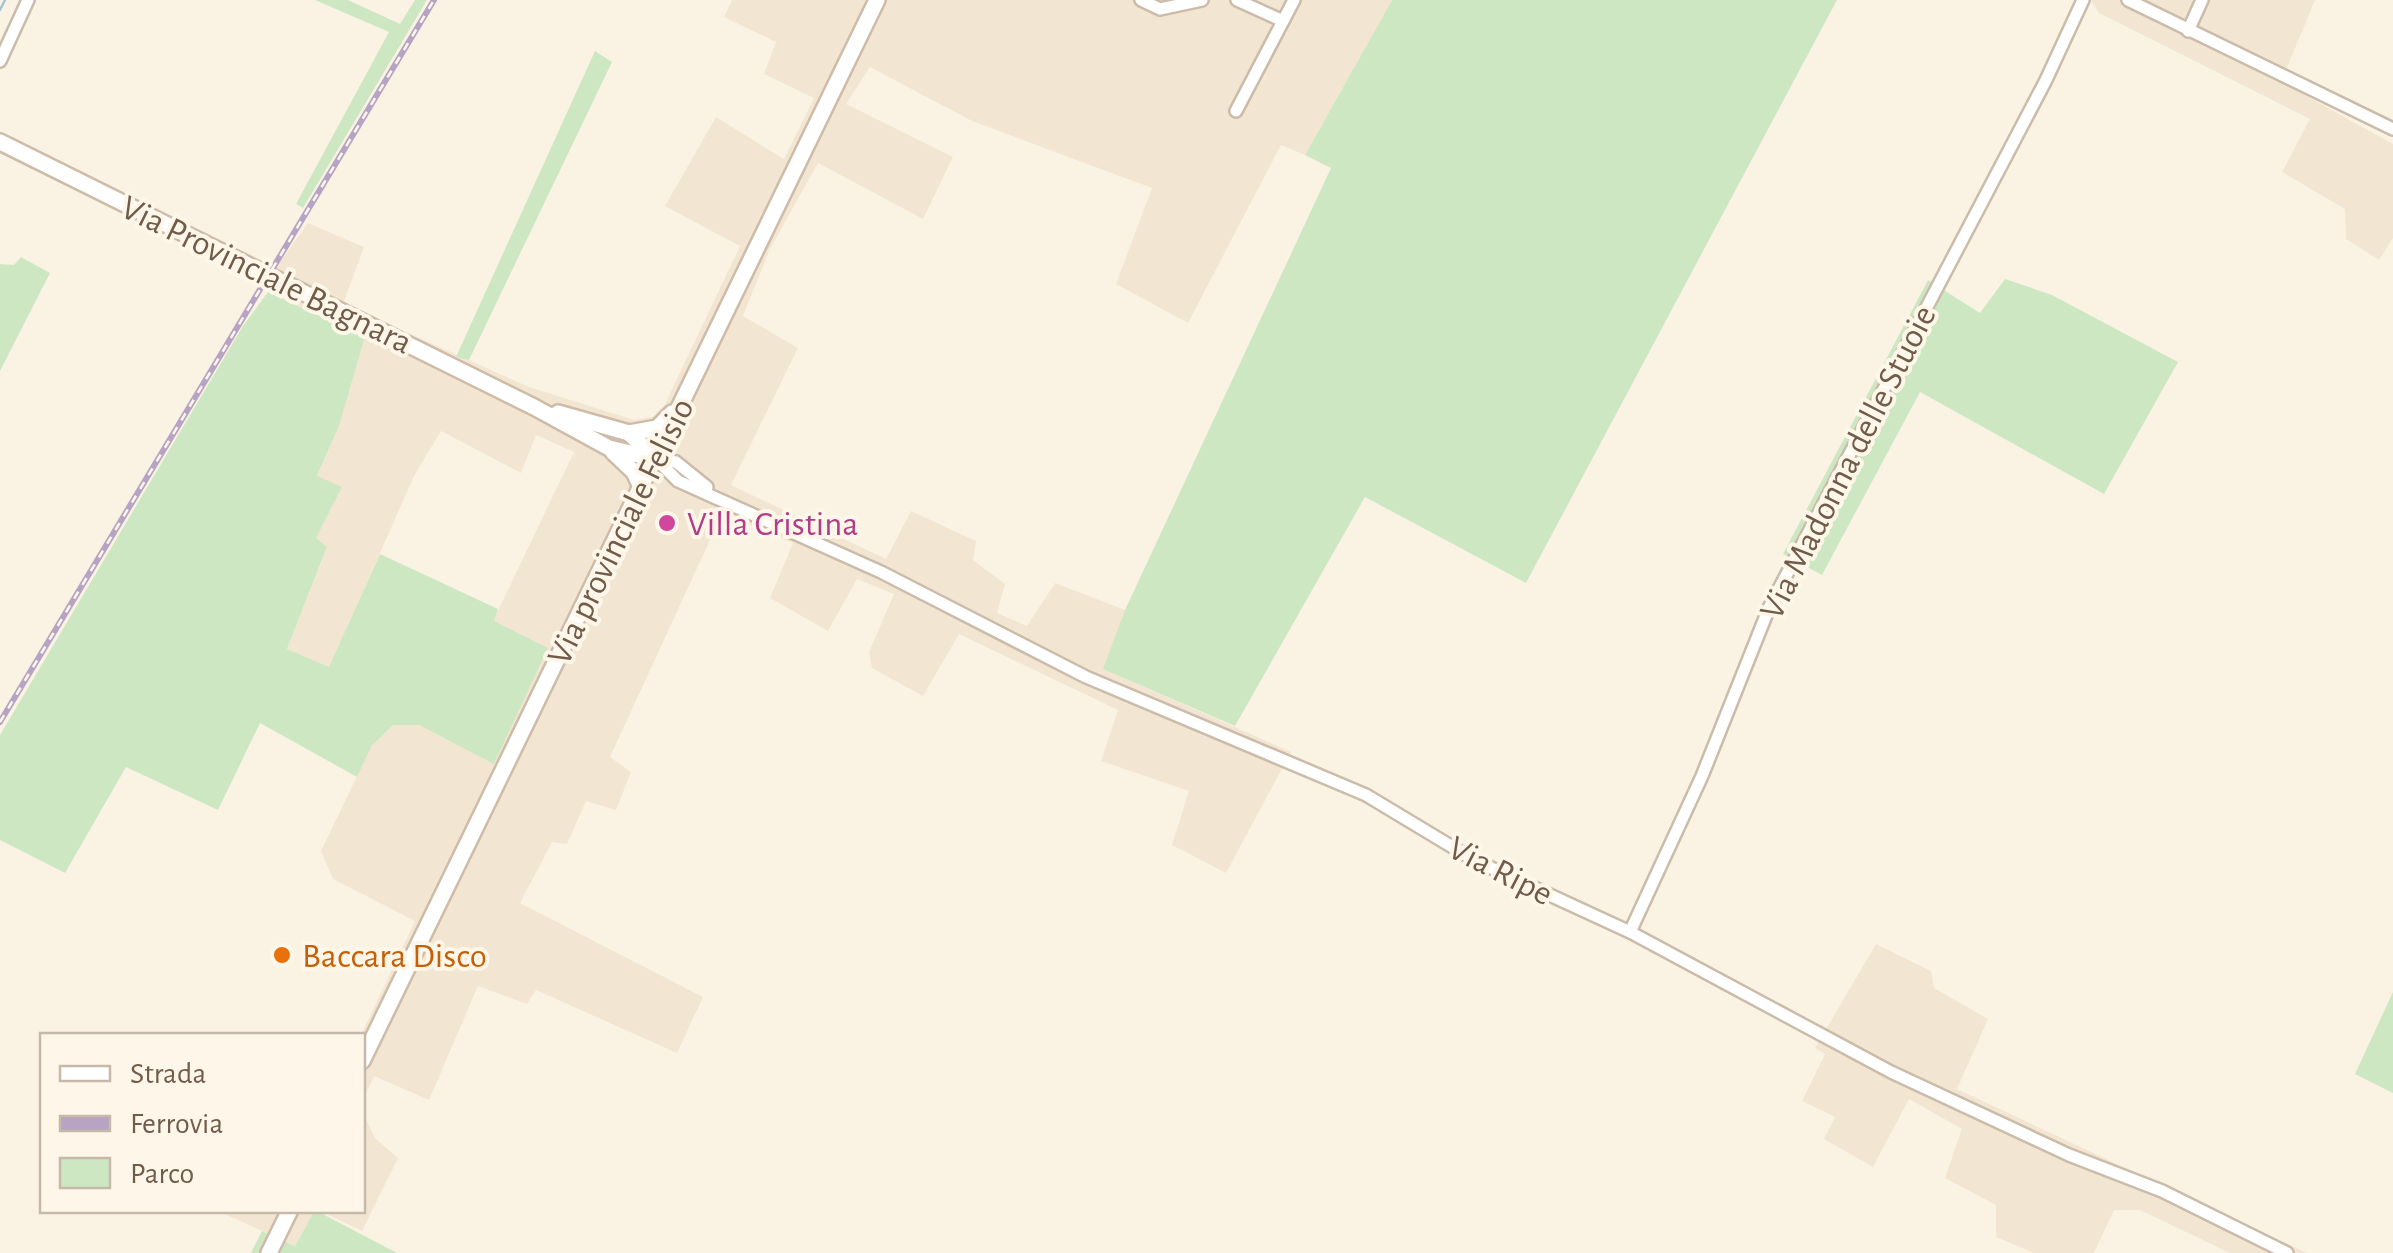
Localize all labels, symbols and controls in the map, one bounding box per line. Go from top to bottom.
street label: Via Provinciale Bagnara [115,190,417,361]
street label: Via Madonna delle Stuoie [1754,300,1943,625]
street label: Via provinciale Felisio [542,393,701,670]
place label: Villa Cristina [687,507,859,542]
marker: Villa Cristina [656,512,678,534]
street label: Via Ripe [1442,830,1558,912]
place label: Baccara Disco [302,939,487,974]
marker: Baccara Disco [271,944,293,966]
legend [40,1033,365,1213]
text: Strada [130,1059,206,1089]
text: Ferrovia [130,1109,223,1139]
text: Parco [130,1159,194,1189]

